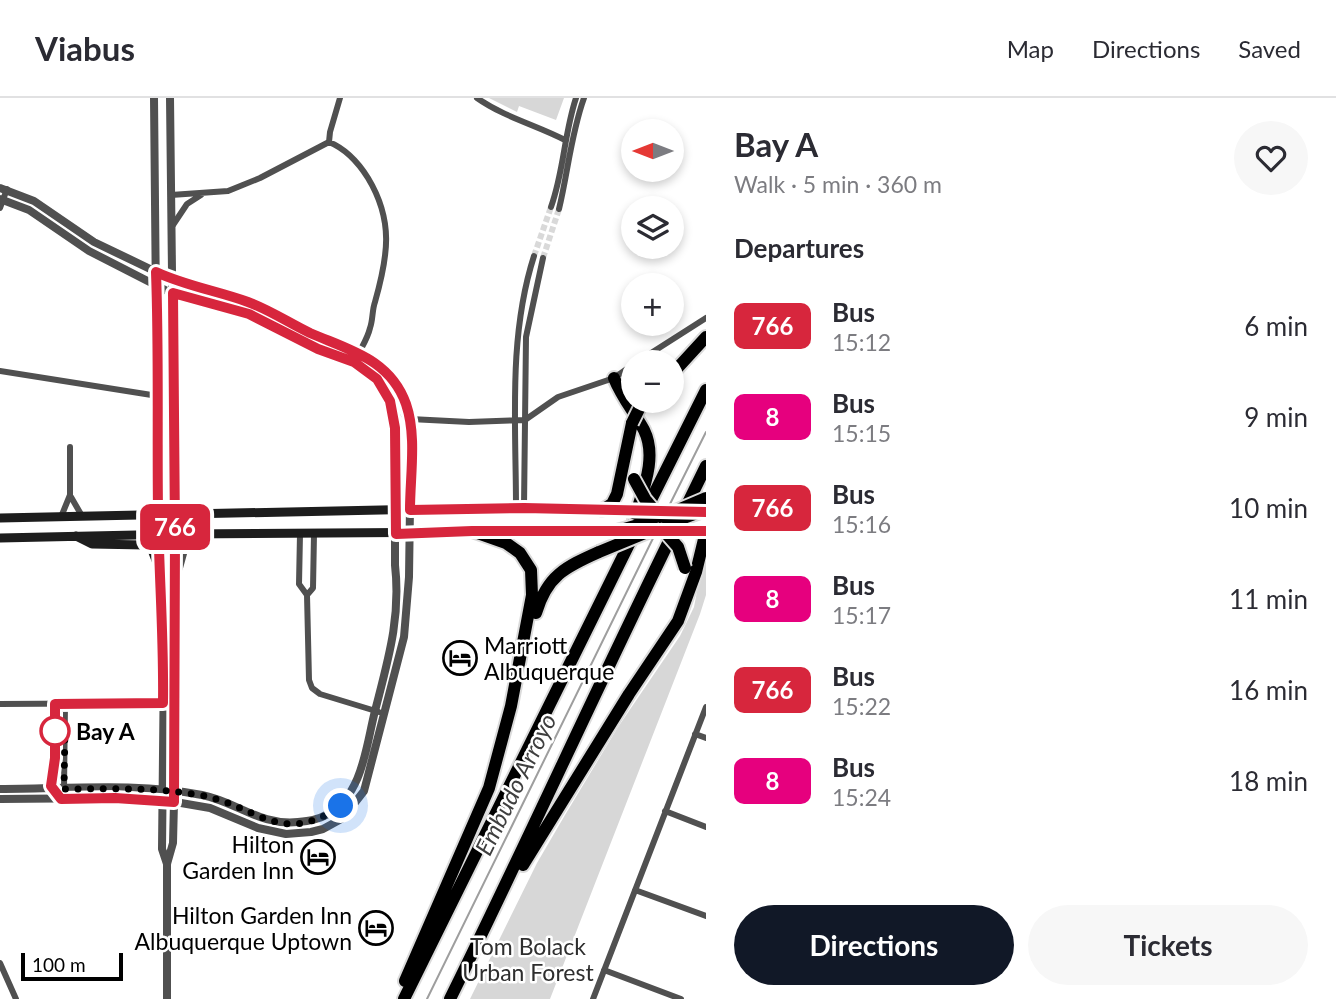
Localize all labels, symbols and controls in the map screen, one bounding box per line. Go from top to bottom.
text: Viabus [35,28,135,68]
text: Map [1007,34,1054,63]
text: Directions [1092,34,1200,63]
text: Saved [1238,34,1301,63]
north arrow [621,119,684,182]
map controls [621,119,684,413]
button: heart [1234,121,1308,195]
text: Bay A [734,124,818,164]
text: Walk · 5 min · 360 m [734,170,942,198]
button: layers [621,196,684,259]
text: Departures [734,232,864,264]
button: + [621,273,684,336]
text: Bus [832,296,875,328]
text: 6 min [1244,310,1308,342]
text: 766 [752,311,793,340]
text: 15:12 [832,328,891,356]
button: − [621,350,684,413]
text: Bus [832,387,875,419]
text: 9 min [1244,401,1308,433]
text: 8 [766,402,779,431]
text: 15:15 [832,419,891,447]
text: Bus [832,478,875,510]
text: 10 min [1229,492,1308,524]
text: 766 [752,493,793,522]
line badge: 766 [135,504,215,550]
text: 15:16 [832,510,891,538]
text: 766 [154,512,196,541]
text: Bus [832,569,875,601]
text: 11 min [1229,583,1308,615]
text: 8 [766,584,779,613]
text: 15:17 [832,601,891,629]
place label: Marriott Albuquerque [484,631,614,685]
hotel icon: Marriott Albuquerque [441,639,479,677]
text: Bus [832,660,875,692]
text: 16 min [1229,674,1308,706]
text: 766 [752,675,793,704]
text: 15:22 [832,692,891,720]
water label: Embudo Arroyo [468,709,562,859]
marker: Bay A [40,716,70,746]
place label: Bay A [76,717,136,745]
text: Bus [832,751,875,783]
text: 18 min [1229,765,1308,797]
text: 8 [766,766,779,795]
text: 15:24 [832,783,891,811]
your location [323,788,358,823]
place label: Hilton Garden Inn [182,830,294,884]
hotel icon: Hilton Garden Inn [299,838,337,876]
place label: Hilton Garden Inn Albuquerque Uptown [135,901,352,955]
button: Directions [734,905,1014,985]
button: Tickets [1028,905,1308,985]
hotel icon: Hilton Garden Inn Albuquerque Uptown [357,909,395,947]
park label: Tom Bolack Urban Forest [462,932,594,986]
scale bar [21,950,122,982]
text: 100 m [32,953,86,976]

